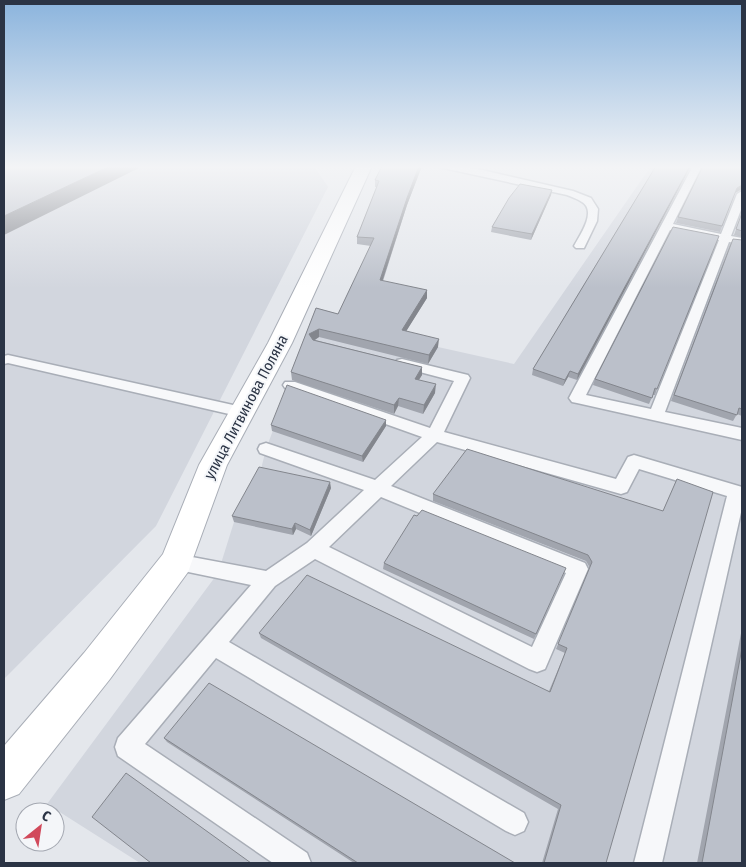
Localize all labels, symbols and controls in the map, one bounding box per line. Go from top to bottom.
street label: улица Литвинова Поляна [200,332,292,482]
north arrow [15,802,65,852]
text: С [39,807,54,826]

